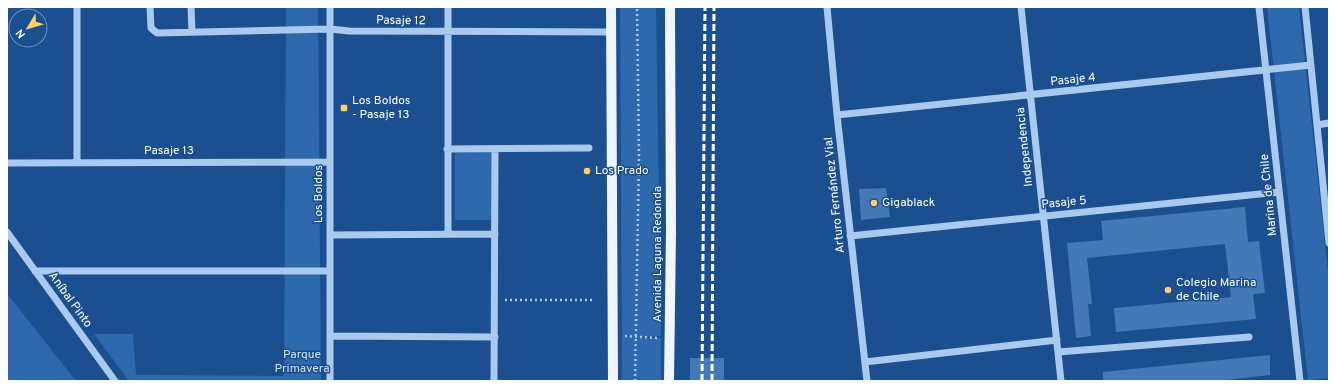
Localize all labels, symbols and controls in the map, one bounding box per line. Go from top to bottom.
north arrow [8,8,48,48]
street label: Pasaje 12 [376,13,426,29]
text: N [13,26,29,41]
street label: Pasaje 4 [1049,70,1097,90]
place label: Los Boldos - Pasaje 13 [352,93,411,123]
marker: Los Boldos - Pasaje 13 [339,103,349,113]
street label: Independencia [1013,107,1037,187]
street label: Arturo Fernández Vial [821,136,849,254]
street label: Pasaje 13 [144,143,194,159]
street label: Marina de Chile [1257,153,1281,237]
place label: Los Prado [595,163,649,179]
street label: Los Boldos [311,165,327,223]
marker: Los Prado [582,166,592,176]
street label: Avenida Laguna Redonda [650,186,666,322]
street label: Pasaje 5 [1040,193,1088,213]
place label: Gigablack [882,195,935,211]
marker: Gigablack [869,198,879,208]
street label: Aníbal Pinto [44,269,96,331]
place label: Colegio Marina de Chile [1176,275,1256,305]
marker: Colegio Marina de Chile [1163,285,1173,295]
park label: Parque Primavera [274,347,330,377]

